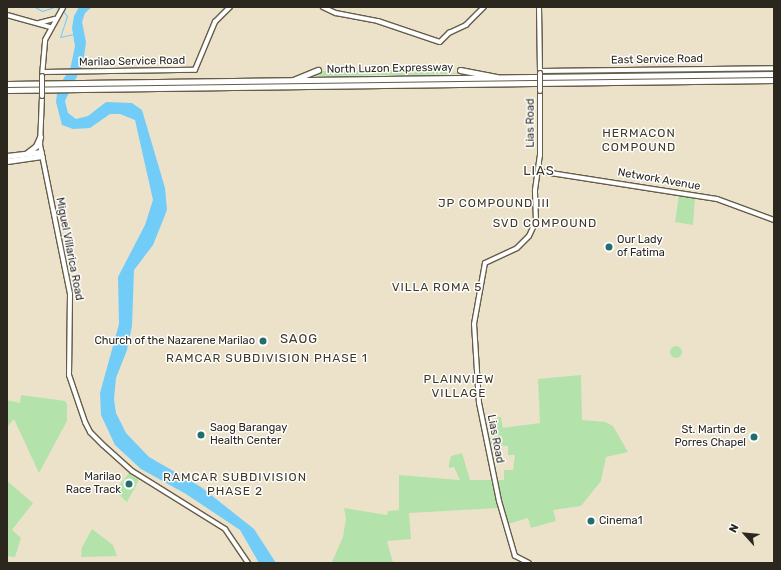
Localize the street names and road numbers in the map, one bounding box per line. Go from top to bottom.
street label: East Service Road [611,53,703,67]
street label: Marilao Service Road [79,54,185,70]
street label: North Luzon Expressway [326,61,454,77]
street label: Lias Road [524,98,538,148]
street label: Network Avenue [616,166,702,194]
street label: Miguel Villarica Road [52,196,86,302]
street label: Lias Road [484,414,506,464]

